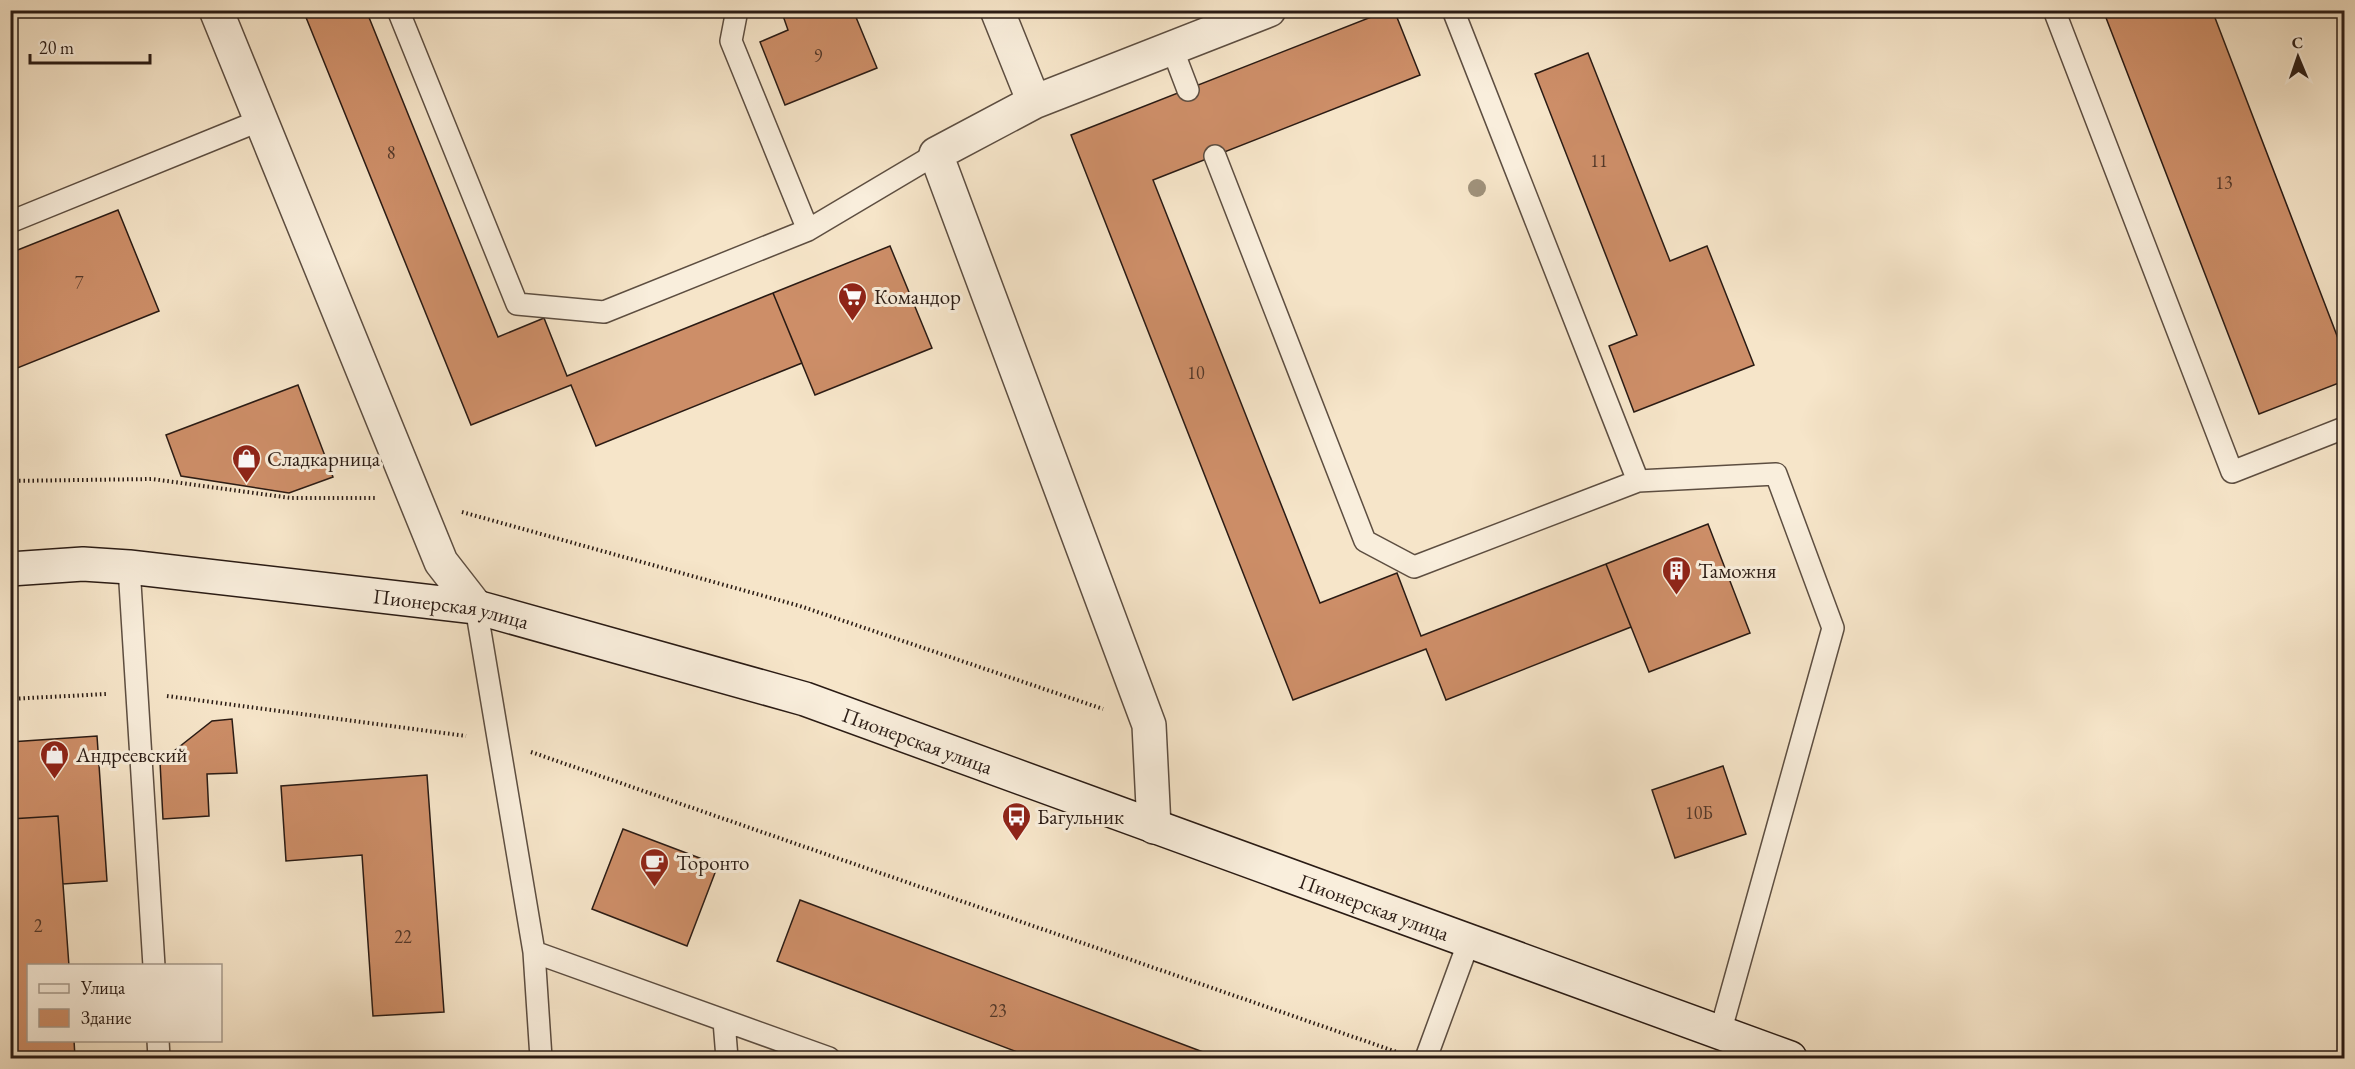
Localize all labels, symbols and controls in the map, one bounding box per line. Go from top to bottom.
scale bar [30,27,150,65]
north arrow [2268,27,2328,87]
text: С [2291,32,2304,53]
text: 20 m [39,36,74,59]
house number: 9 [814,44,823,67]
house number: 8 [387,141,395,164]
house number: 11 [1590,149,1608,172]
house number: 13 [2215,171,2233,194]
house number: 7 [75,271,84,294]
supermarket icon: Командор [837,280,869,322]
place label: Командор [874,283,961,310]
house number: 10 [1187,361,1205,384]
shop icon: Сладкарница [230,442,262,484]
place label: Сладкарница [267,445,381,472]
building icon: Таможня [1661,554,1693,596]
place label: Таможня [1698,557,1776,584]
street label: Пионерская улица [372,582,533,635]
street label: Пионерская улица [839,700,997,780]
shop icon: Андреевский [39,738,71,780]
place label: Андреевский [75,741,187,768]
bus stop icon: Багульник [1000,800,1032,842]
house number: 10Б [1685,801,1713,824]
place label: Багульник [1037,803,1124,830]
cafe icon: Торонто [639,846,671,888]
place label: Торонто [676,849,750,876]
street label: Пионерская улица [1295,867,1454,946]
house number: 2 [34,914,43,937]
house number: 22 [394,925,412,948]
legend [27,964,222,1042]
text: Улица [80,976,126,999]
house number: 23 [989,999,1007,1022]
text: Здание [81,1006,131,1029]

